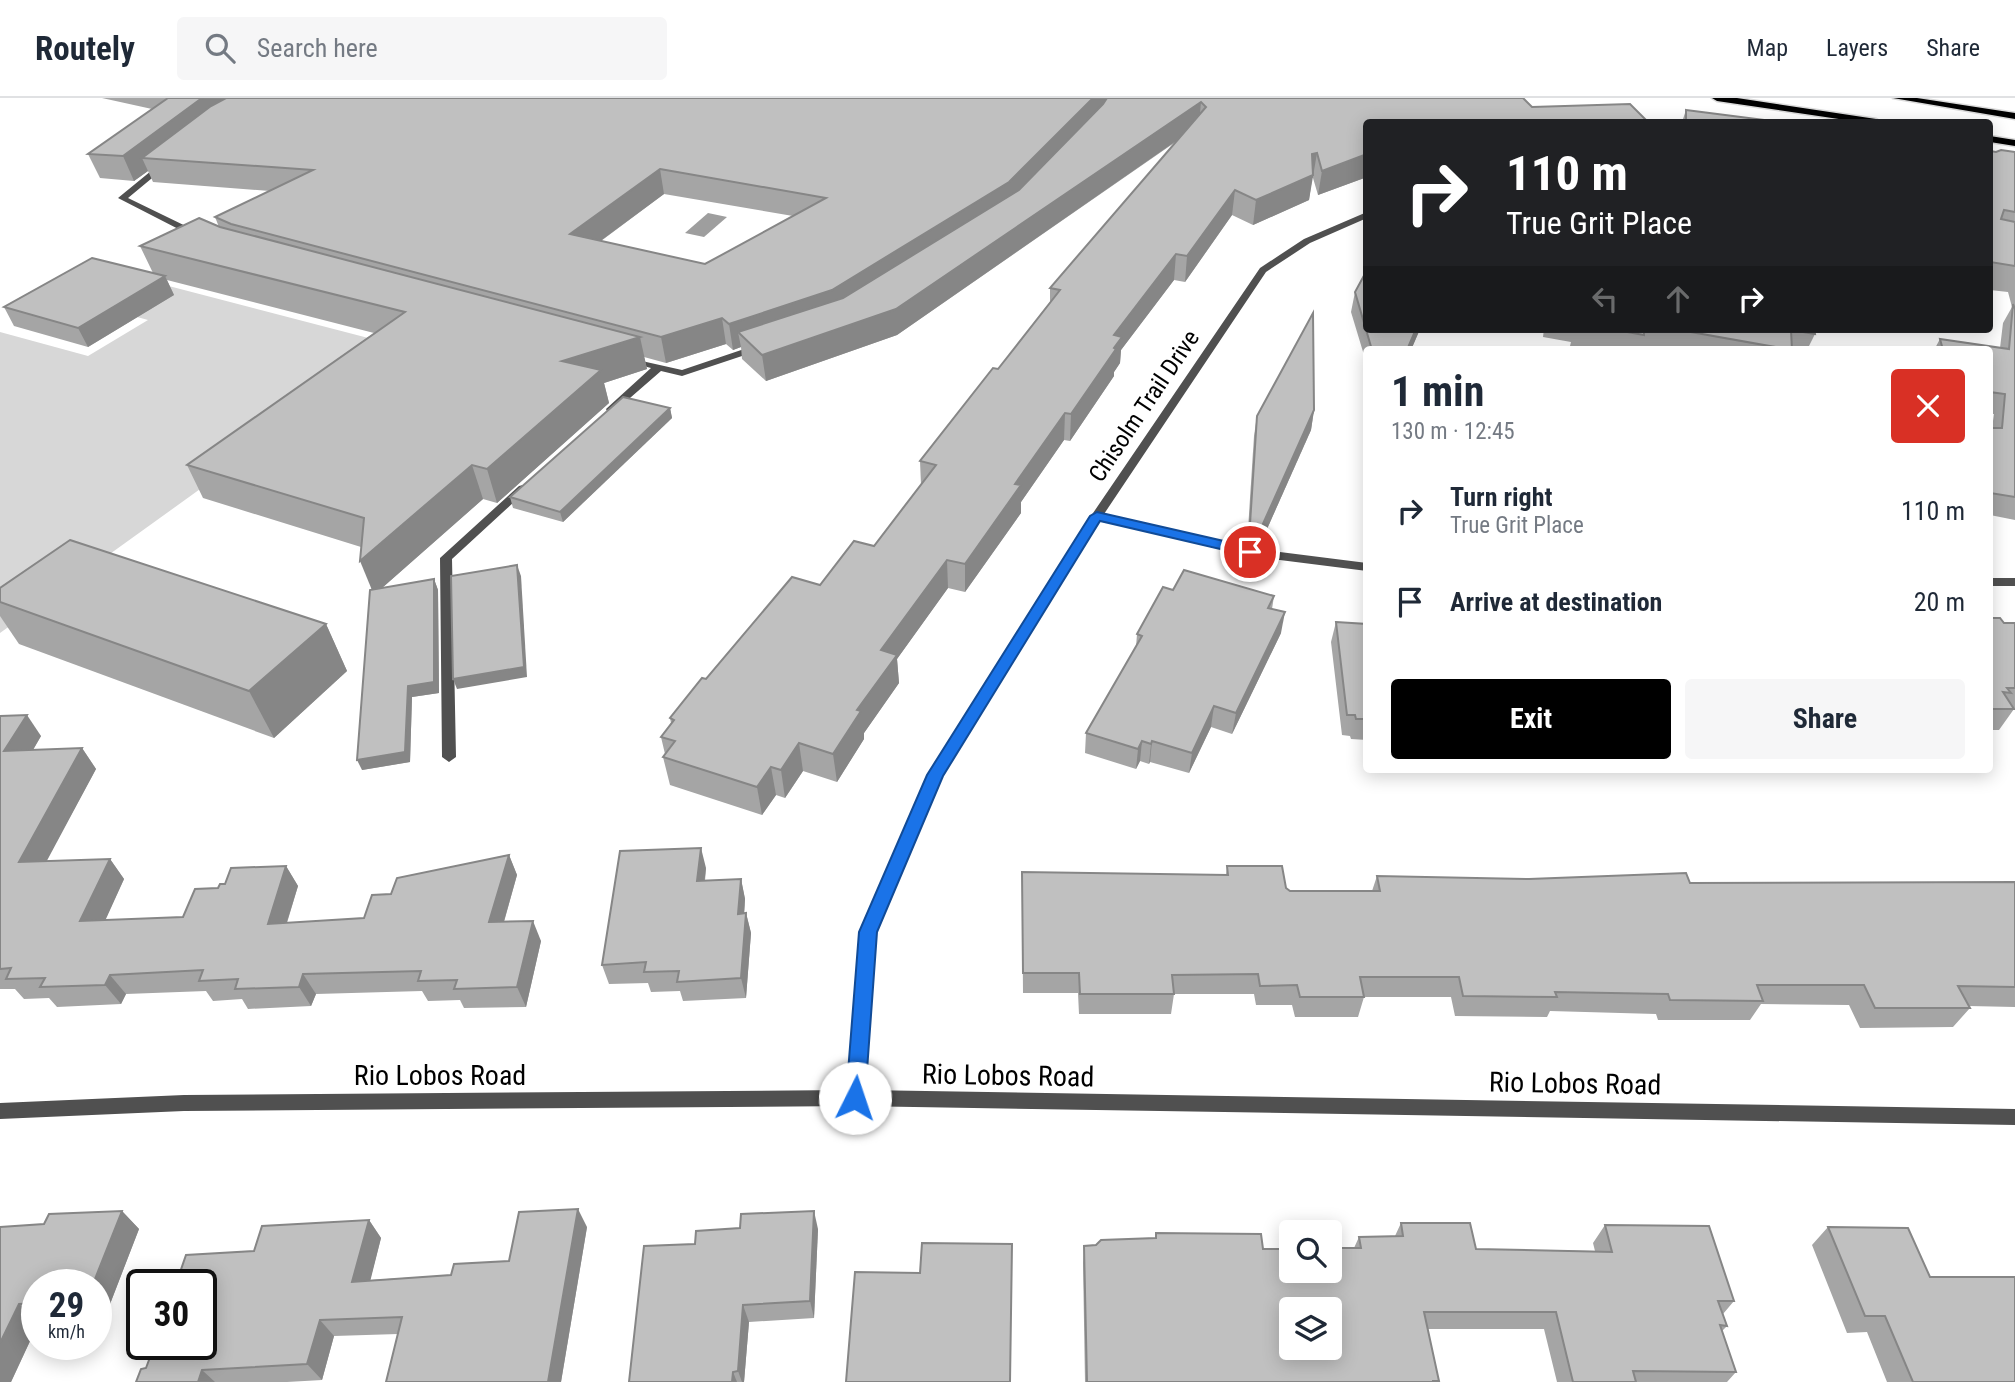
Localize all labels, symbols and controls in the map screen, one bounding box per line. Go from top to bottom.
search box [177,17,667,80]
text: Routely [35,29,135,68]
icon: search [201,29,239,67]
text: Search here [257,33,378,63]
text: Map [1747,34,1788,62]
text: Layers [1826,34,1888,62]
text: Share [1926,34,1980,62]
text: 110 m [1506,145,1628,202]
icon: right [1391,147,1482,238]
text: True Grit Place [1506,204,1692,242]
icon: left [1586,280,1624,318]
icon: ahead [1659,280,1697,318]
icon: right [1732,280,1770,318]
street label: Chisolm Trail Drive [1083,325,1205,487]
text: 1 min [1391,367,1484,416]
button: close [1891,369,1965,443]
text: 130 m · 12:45 [1391,418,1515,445]
text: Turn right [1450,482,1552,512]
icon: right [1391,492,1429,530]
text: 110 m [1901,496,1965,526]
text: True Grit Place [1450,512,1584,539]
pin [1220,522,1280,582]
icon: arrive [1231,533,1269,571]
icon: arrive [1391,583,1429,621]
text: Arrive at destination [1450,587,1662,617]
text: 20 m [1914,587,1965,617]
button: Exit [1391,679,1671,759]
button: Share [1685,679,1965,759]
street label: Rio Lobos Road [922,1057,1094,1094]
street label: Rio Lobos Road [354,1059,526,1092]
position arrow [818,1061,892,1135]
street label: Rio Lobos Road [1489,1065,1661,1102]
map controls [1279,1220,1342,1360]
button: search [1279,1220,1342,1283]
speed limit sign: 30 [126,1269,217,1360]
text: 29 [49,1285,84,1326]
button: layers [1279,1297,1342,1360]
text: km/h [48,1321,85,1342]

